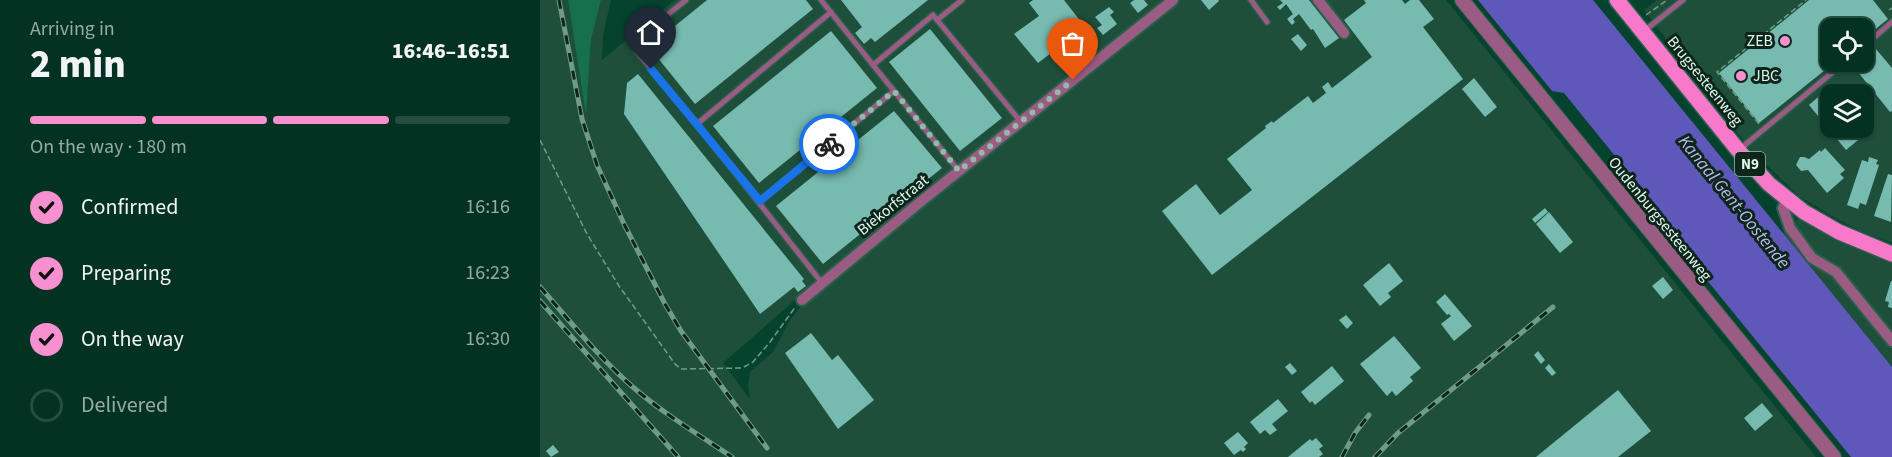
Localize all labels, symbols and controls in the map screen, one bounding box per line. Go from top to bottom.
pin [625,7,676,69]
text: Arriving in [30,15,115,43]
icon: home [634,16,667,49]
pin [1047,18,1098,80]
map controls [1820,18,1874,138]
button: locate [1820,18,1874,72]
icon: bag [1056,27,1089,60]
place label: ZEB [1747,30,1773,52]
street label: Brugsesteenweg [1662,31,1748,131]
marker: ZEB [1778,34,1792,48]
text: 16:46–16:51 [392,35,510,67]
text: 2 min [30,37,126,93]
place label: JBC [1753,65,1779,87]
marker: JBC [1734,69,1748,83]
button: layers [1820,84,1874,138]
courier [799,114,859,174]
icon: bike [813,128,846,161]
water label: Kanaal Gent-Oostende [1672,130,1796,274]
text: On the way · 180 m [30,133,187,161]
street label: Oudenburgsesteenweg [1603,152,1717,286]
road number: N9 [1735,152,1765,176]
street label: Biekorfstraat [853,169,934,241]
icon: check [30,191,63,224]
text: Confirmed [81,191,178,223]
text: 16:16 [465,193,510,221]
icon: check [30,257,63,290]
text: Preparing [81,257,171,289]
text: 16:23 [465,259,510,287]
icon: check [30,323,63,356]
text: On the way [81,323,184,355]
text: 16:30 [465,325,510,353]
text: Delivered [81,389,168,421]

